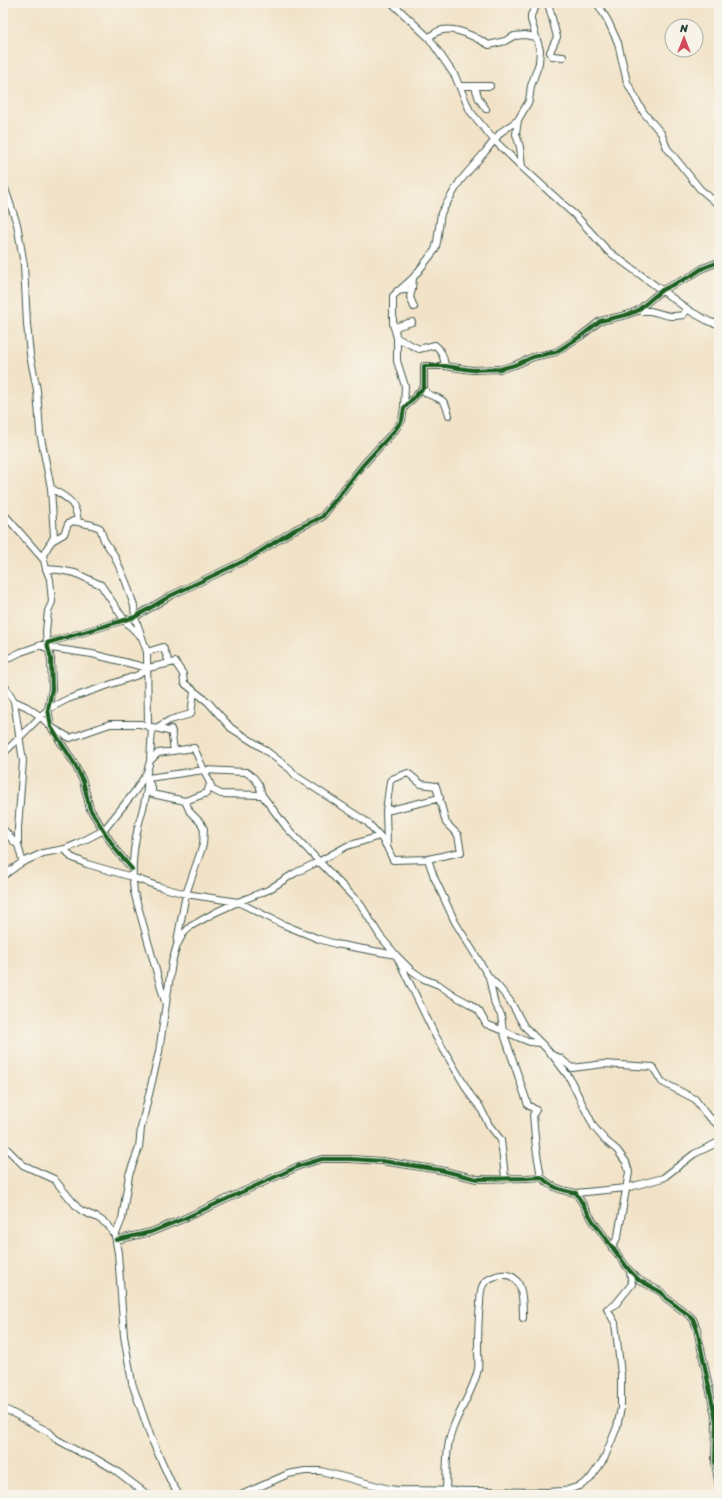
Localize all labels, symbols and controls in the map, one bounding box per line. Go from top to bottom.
north arrow [664,18,704,58]
text: N [679,19,688,38]

